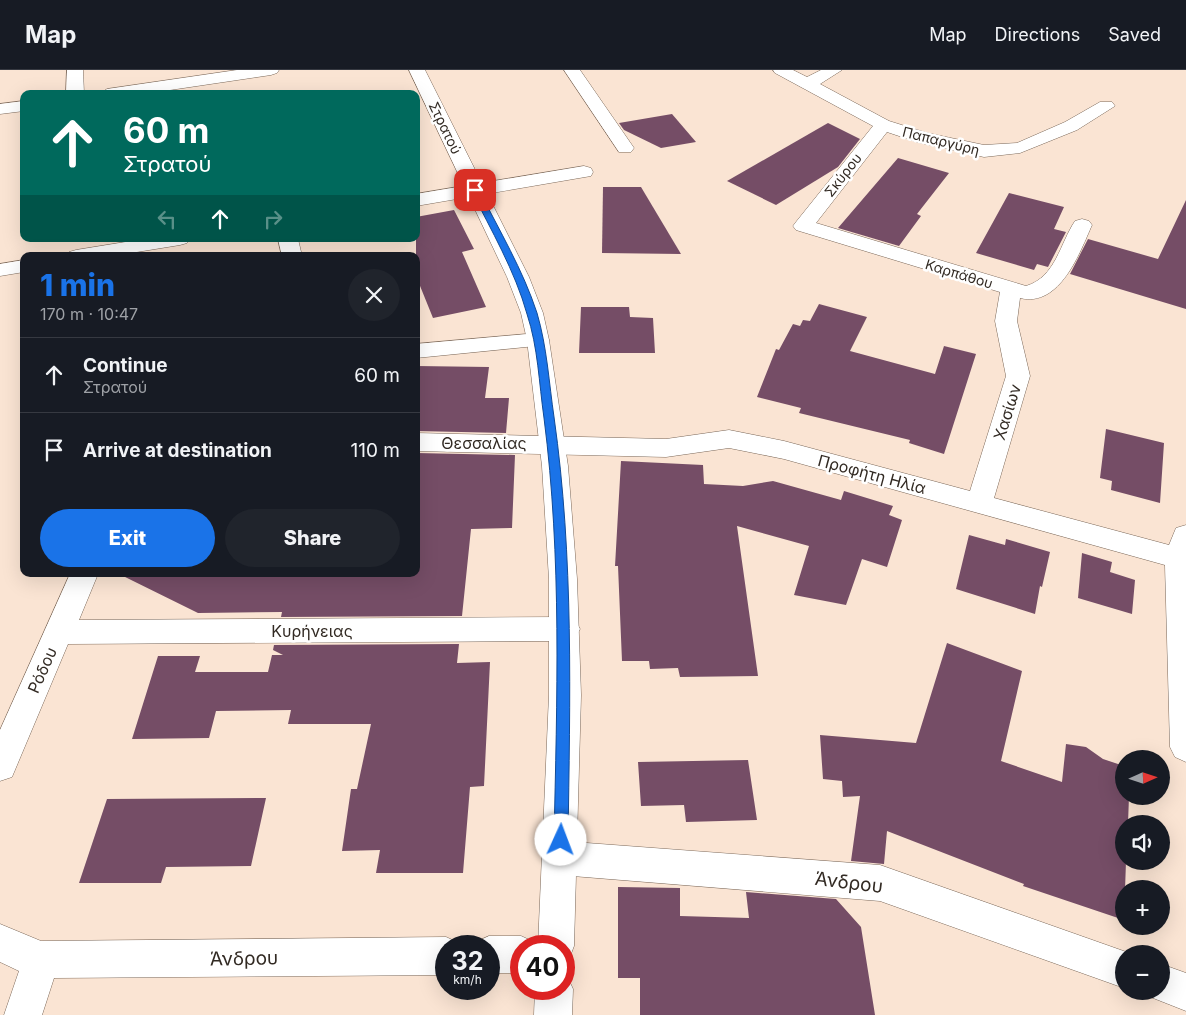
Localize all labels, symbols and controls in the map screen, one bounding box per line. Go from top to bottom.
text: Map [25,20,76,49]
text: Map [929,24,967,45]
text: Directions [995,24,1080,45]
text: Saved [1108,24,1161,45]
street label: Στρατού [425,99,465,157]
text: 60 m [123,109,210,151]
icon: ahead [40,110,105,175]
street label: Παπαργύρη [901,123,981,158]
street label: Σκύρου [820,150,865,200]
text: Στρατού [123,151,211,177]
pin [454,169,496,211]
icon: arrive [461,176,489,204]
icon: left [153,205,181,233]
icon: ahead [206,205,234,233]
icon: right [259,205,287,233]
street label: Καρπάθου [923,255,995,292]
text: 1 min [40,267,115,303]
button: close [348,269,400,321]
text: 170 m · 10:47 [40,304,138,324]
text: Continue [83,354,168,377]
icon: ahead [40,361,68,389]
text: 60 m [354,364,400,387]
text: Στρατού [83,377,147,397]
street label: Χασίων [989,381,1025,443]
street label: Θεσσαλίας [441,433,527,453]
icon: arrive [40,436,68,464]
text: Arrive at destination [83,439,272,462]
text: 110 m [351,439,400,462]
street label: Προφήτη Ηλία [816,450,928,498]
button: Exit [40,509,215,567]
button: Share [225,509,400,567]
street label: Κυρήνειας [271,621,353,641]
street label: Ρόδου [23,644,61,696]
north arrow [1115,750,1170,805]
map controls [1115,750,1170,1000]
position arrow [534,813,586,865]
button: sound [1115,815,1170,870]
street label: Άνδρου [814,867,884,898]
button: + [1115,880,1170,935]
speed limit sign: 40 [510,935,575,1000]
button: − [1115,945,1170,1000]
street label: Άνδρου [210,946,278,971]
text: 32 [452,946,483,976]
text: km/h [453,972,482,987]

